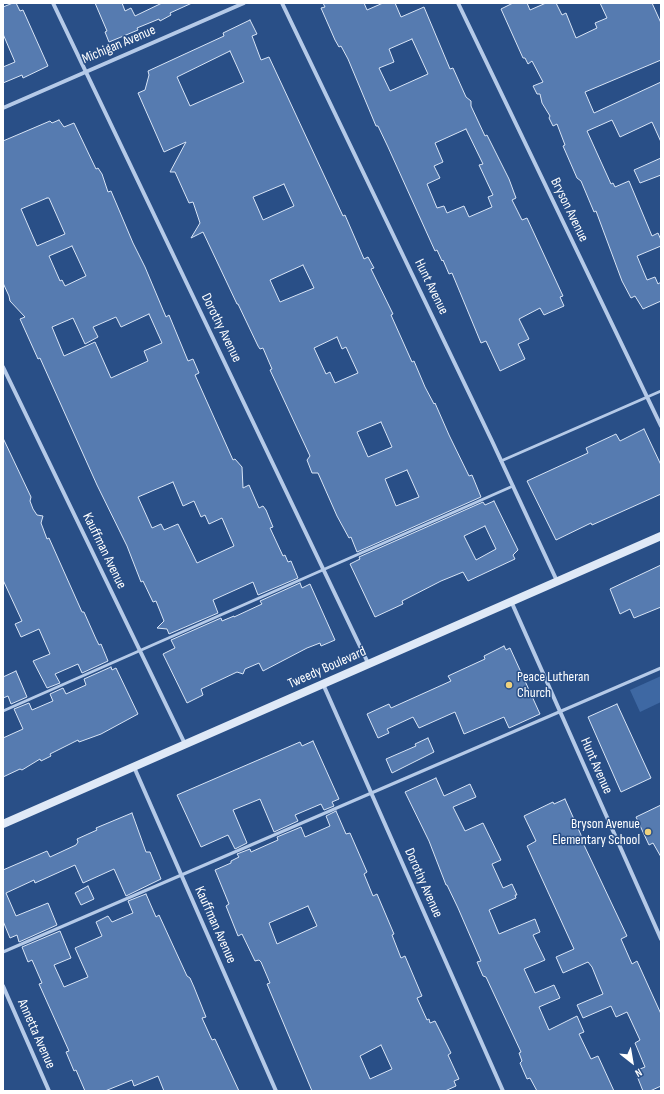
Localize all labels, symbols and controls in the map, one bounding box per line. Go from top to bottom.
street label: Michigan Avenue [80,22,158,68]
street label: Bryson Avenue [546,175,592,245]
street label: Hunt Avenue [410,256,452,318]
street label: Dorothy Avenue [197,291,245,365]
street label: Kauffman Avenue [78,510,130,592]
street label: Tweedy Boulevard [285,643,369,693]
place label: Peace Lutheran Church [517,669,589,702]
marker: Peace Lutheran Church [504,680,514,690]
street label: Hunt Avenue [576,735,616,797]
place label: Bryson Avenue Elementary School [552,816,640,848]
marker: Bryson Avenue Elementary School [643,827,653,837]
street label: Dorothy Avenue [400,846,446,920]
street label: Kauffman Avenue [191,884,239,966]
street label: Annetta Avenue [13,997,59,1071]
north arrow [612,1042,652,1082]
text: N [633,1066,644,1080]

